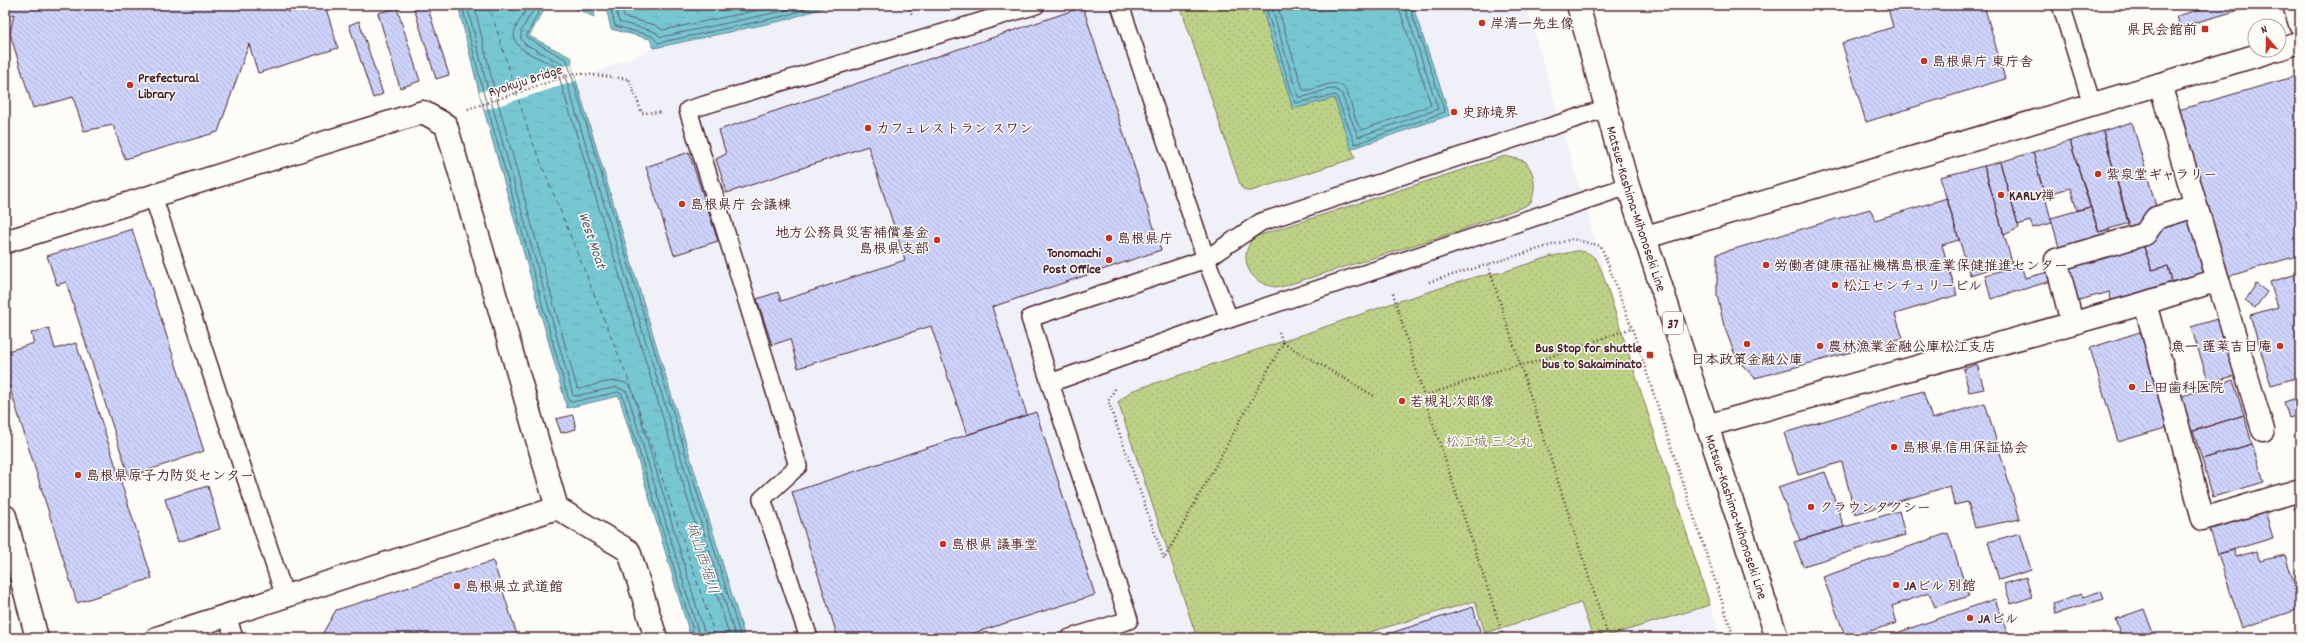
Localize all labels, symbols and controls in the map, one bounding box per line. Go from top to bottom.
place label: 岸清一先生像 [1490,15,1574,35]
marker: 岸清一先生像 [1477,18,1487,28]
north arrow [2247,18,2287,58]
place label: 県民会館前 [2127,21,2197,41]
text: N [2259,22,2270,39]
marker: 県民会館前 [2200,24,2210,34]
place label: 島根県庁 東庁舎 [1932,53,2033,73]
marker: 島根県庁 東庁舎 [1919,56,1929,66]
street label: Ryokuju Bridge [486,61,565,103]
place label: Prefectural Library [138,69,199,105]
marker: Prefectural Library [125,80,135,90]
place label: 史跡境界 [1462,104,1518,124]
marker: 史跡境界 [1449,107,1459,117]
place label: カフェレストラン スワン [876,120,1033,140]
marker: カフェレストラン スワン [863,123,873,133]
street label: Matsue-Kashima-Mihonoseki Line [1600,124,1670,295]
place label: 紫泉堂ギャラリー [2106,166,2217,186]
marker: 紫泉堂ギャラリー [2093,169,2103,179]
place label: KARLY禅 [2009,187,2055,207]
marker: KARLY禅 [1996,190,2006,200]
place label: 島根県庁 会議棟 [690,196,792,216]
marker: 島根県庁 会議棟 [677,199,687,209]
water label: West Moat [571,209,612,273]
place label: 地方公務員災害補償基金 島根県支部 [775,224,929,260]
place label: 島根県庁 [1117,230,1173,250]
marker: 島根県庁 [1104,233,1114,243]
marker: 地方公務員災害補償基金 島根県支部 [932,235,942,245]
place label: Tonomachi Post Office [1043,244,1101,280]
marker: Tonomachi Post Office [1104,255,1114,265]
place label: 労働者健康福祉機構島根産業保健推進センター [1774,257,2068,277]
marker: 労働者健康福祉機構島根産業保健推進センター [1761,260,1771,270]
place label: 松江センチュリービル [1843,277,1982,297]
marker: 松江センチュリービル [1830,280,1840,290]
road number: 37 [1663,312,1683,334]
place label: 農林漁業金融公庫松江支店 [1828,338,1996,358]
place label: 魚一 蓬莱吉日庵 [2171,338,2272,358]
place label: Bus Stop for shuttle bus to Sakaiminato [1535,339,1642,375]
marker: 日本政策金融公庫 [1742,339,1752,349]
marker: 農林漁業金融公庫松江支店 [1815,341,1825,351]
marker: 魚一 蓬莱吉日庵 [2275,341,2285,351]
marker: Bus Stop for shuttle bus to Sakaiminato [1645,350,1655,360]
place label: 日本政策金融公庫 [1691,351,1803,371]
place label: 上田歯科医院 [2140,379,2224,399]
marker: 上田歯科医院 [2127,382,2137,392]
place label: 若槻礼次郎像 [1410,393,1494,413]
marker: 若槻礼次郎像 [1397,396,1407,406]
street label: Matsue-Kashima-Mihonoseki Line [1699,432,1772,602]
park label: 松江城 三之丸 [1445,433,1533,453]
place label: 島根県信用保証協会 [1902,439,2028,459]
marker: 島根県信用保証協会 [1889,442,1899,452]
place label: 島根県原子力防災センター [86,467,254,487]
marker: 島根県原子力防災センター [73,470,83,480]
place label: クラウンタクシー [1819,499,1931,519]
marker: クラウンタクシー [1806,502,1816,512]
water label: 城山西堀川 [679,520,723,598]
place label: 島根県 議事堂 [951,536,1038,556]
marker: 島根県 議事堂 [938,539,948,549]
place label: JAビル 別館 [1904,577,1976,597]
place label: 島根県立武道館 [465,578,563,598]
marker: JAビル 別館 [1891,580,1901,590]
marker: 島根県立武道館 [452,581,462,591]
place label: JAビル [1978,610,2018,630]
marker: JAビル [1965,613,1975,623]

